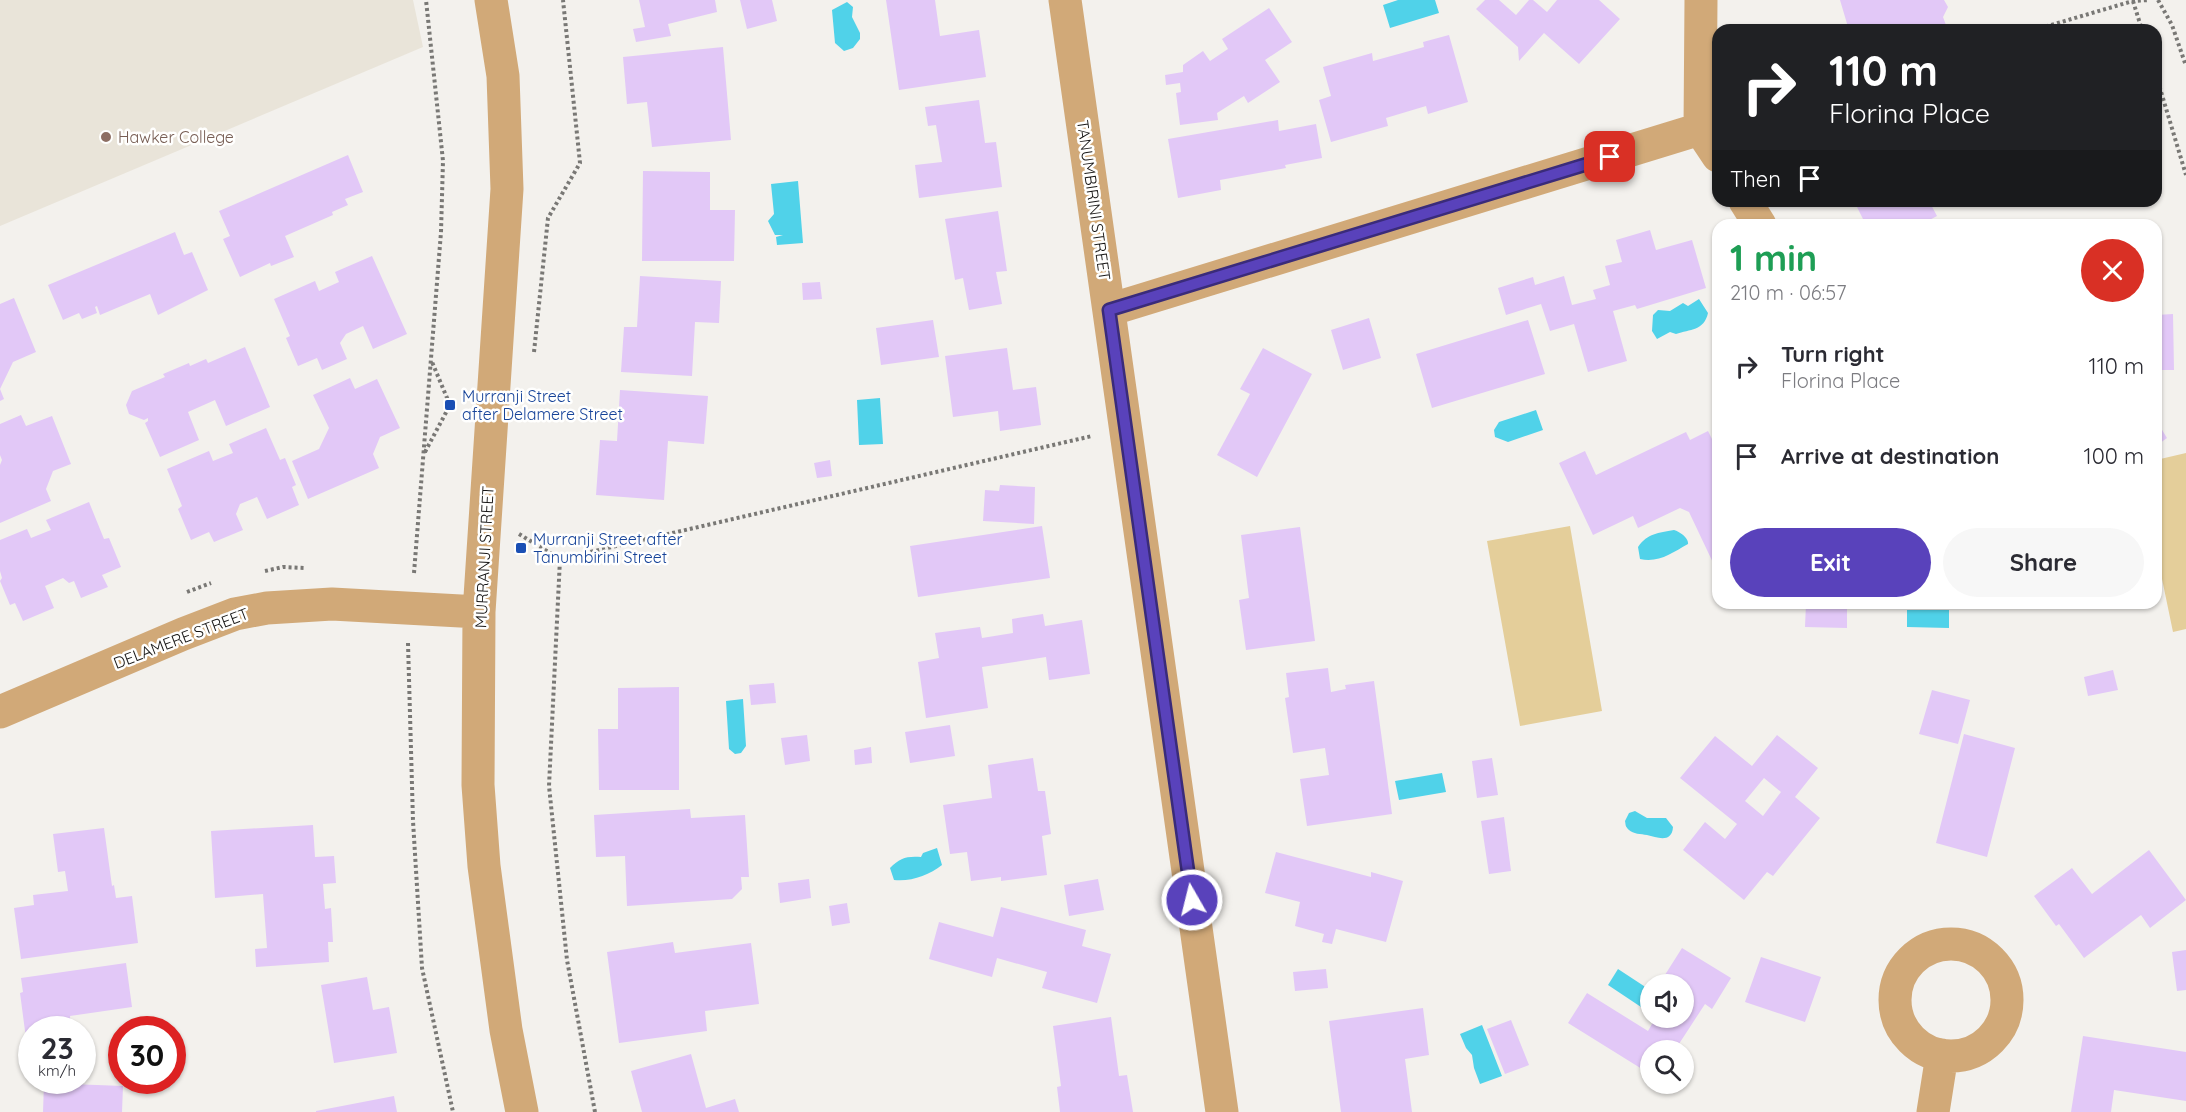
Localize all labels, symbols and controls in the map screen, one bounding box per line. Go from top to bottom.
text: 110 m [1829,44,1938,97]
icon: right [1730,48,1808,126]
text: Florina Place [1829,96,1990,130]
street label: TANUMBIRINI STREET [1073,118,1115,282]
place label: Hawker College [118,127,234,147]
marker: Hawker College [99,130,113,144]
pin [1584,131,1635,182]
icon: arrive [1593,140,1626,173]
icon: arrive [1793,162,1826,195]
text: Then [1730,165,1781,193]
text: 1 min [1730,235,1817,280]
button: close [2081,239,2144,302]
text: 210 m · 06:57 [1730,280,1846,305]
text: Turn right [1781,340,1885,368]
icon: right [1730,350,1763,383]
text: 110 m [2089,352,2144,380]
text: Florina Place [1781,368,1900,393]
place label: Murranji Street after Delamere Street [462,386,623,424]
marker: Murranji Street after Delamere Street [443,398,457,412]
icon: arrive [1730,440,1763,473]
text: Arrive at destination [1781,442,1999,470]
text: 100 m [2084,442,2144,470]
street label: MURRANJI STREET [470,485,498,629]
button: Exit [1730,528,1931,597]
button: Share [1943,528,2144,597]
place label: Murranji Street after Tanumbirini Street [533,529,683,567]
marker: Murranji Street after Tanumbirini Street [514,541,528,555]
street label: DELAMERE STREET [111,603,252,673]
position arrow [1160,868,1224,932]
map controls [1640,974,1694,1094]
button: sound [1640,974,1694,1028]
speed limit sign: 30 [108,1016,186,1094]
text: 23 [40,1029,74,1067]
button: search [1640,1040,1694,1094]
text: km/h [38,1061,76,1080]

